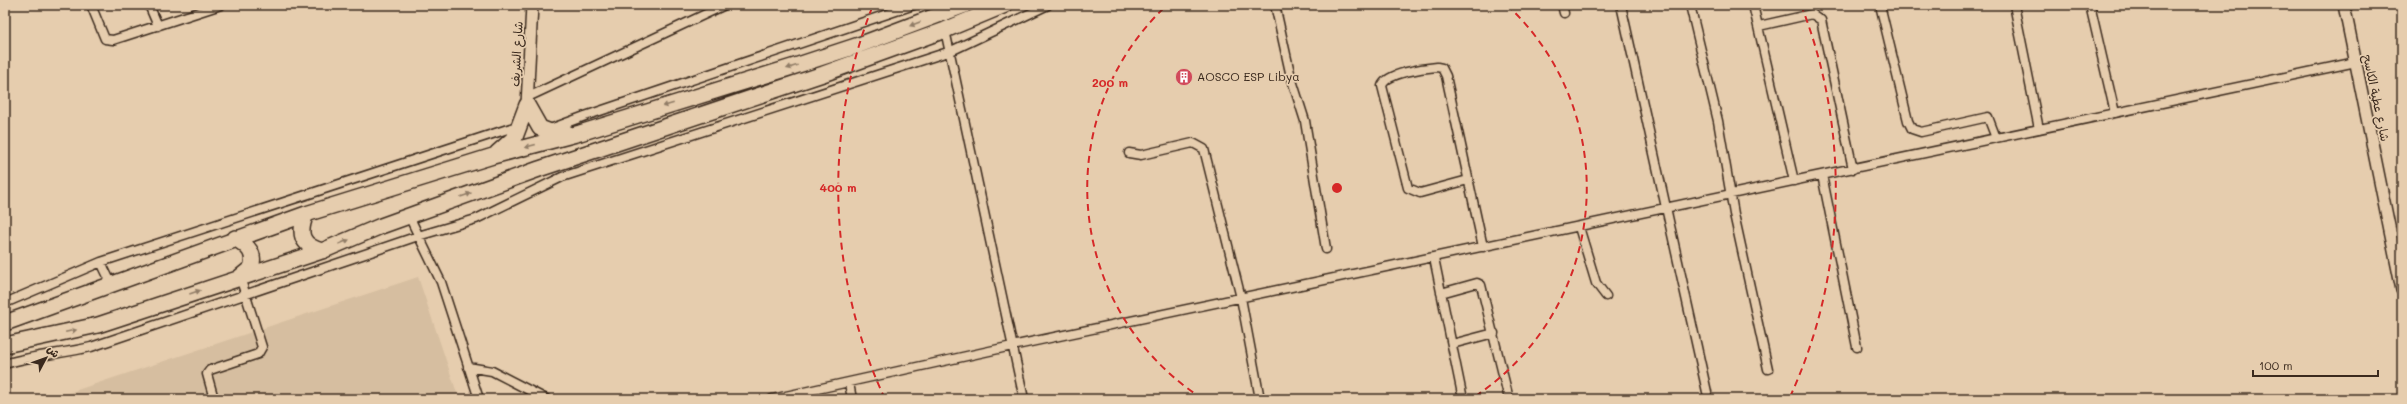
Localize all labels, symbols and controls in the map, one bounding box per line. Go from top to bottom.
street label: شارع الشريف [506,21,528,87]
one-way arrow [909,21,921,27]
street label: شارع عطية الكاسح [2358,53,2394,143]
one-way arrow [786,64,798,70]
building icon: AOSCO ESP Libya [1174,67,1194,87]
place label: AOSCO ESP Libya [1197,68,1300,84]
text: 200 m [1092,74,1128,90]
one-way arrow [662,102,674,108]
one-way arrow [524,144,536,150]
text: 400 m [820,179,856,195]
centre of rings [1330,181,1344,195]
one-way arrow [460,192,472,198]
one-way arrow [339,239,350,245]
one-way arrow [189,289,201,295]
one-way arrow [64,327,77,333]
north arrow [26,338,66,378]
text: ش [44,342,64,361]
scale bar [2253,352,2378,378]
text: 100 m [2259,357,2293,373]

